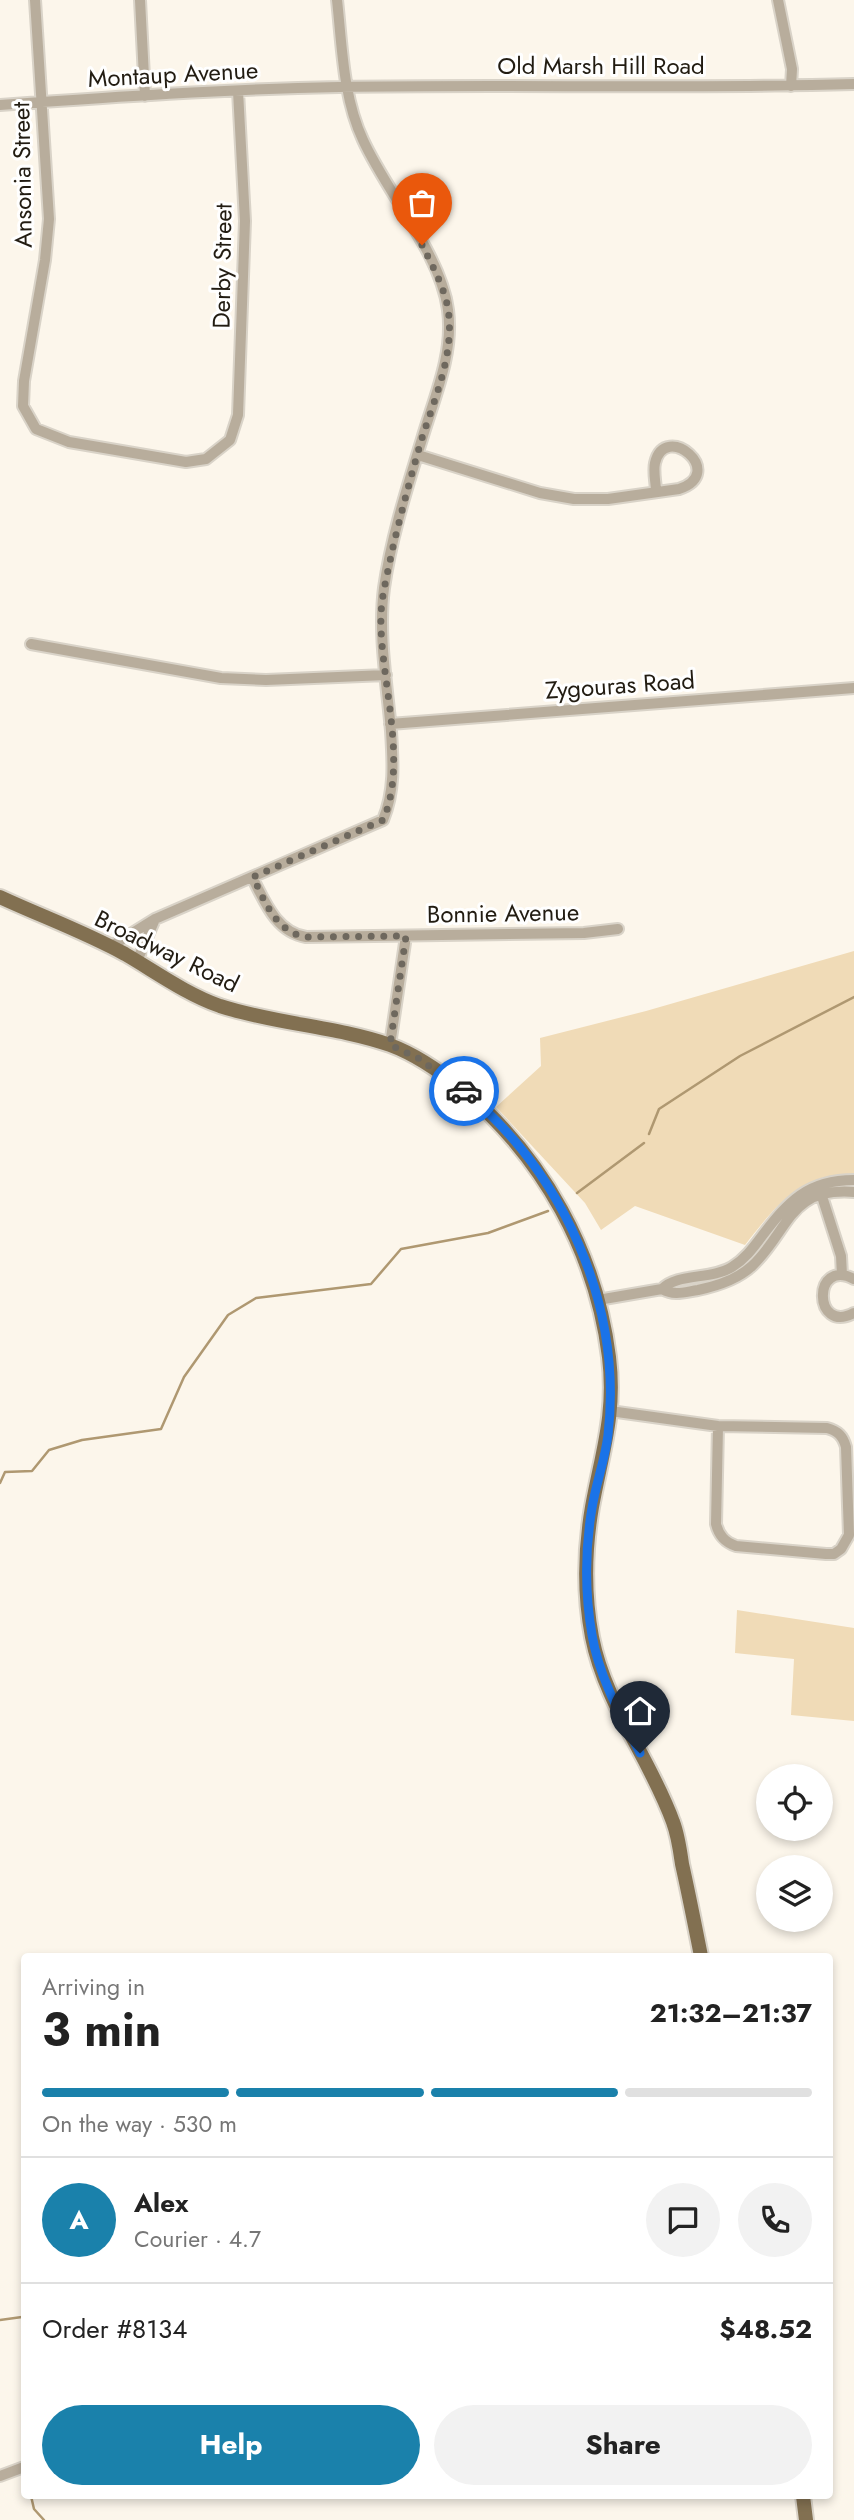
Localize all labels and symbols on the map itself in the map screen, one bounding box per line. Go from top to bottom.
street label: Old Marsh Hill Road [497,48,705,83]
street label: Montaup Avenue [87,52,259,96]
street label: Ansonia Street [3,101,41,248]
pin [392,173,452,245]
street label: Derby Street [203,203,241,329]
street label: Zygouras Road [544,662,696,708]
street label: Bonnie Avenue [427,894,579,932]
street label: Broadway Road [89,901,245,1001]
courier [429,1056,499,1126]
pin [610,1681,670,1753]

